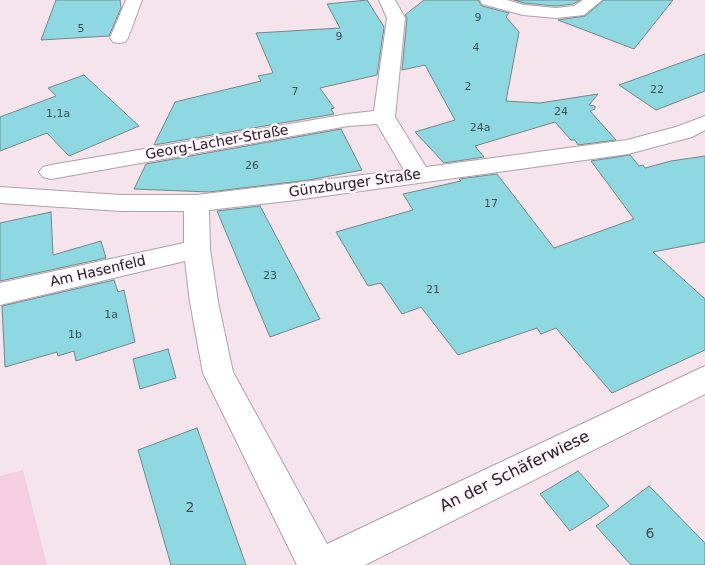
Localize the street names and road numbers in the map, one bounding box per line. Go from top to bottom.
street label: Georg-Lacher-Straße [144,122,290,164]
street label: Günzburger Straße [288,166,422,202]
street label: Am Hasenfeld [48,253,148,291]
street label: An der Schäferwiese [437,427,593,517]

